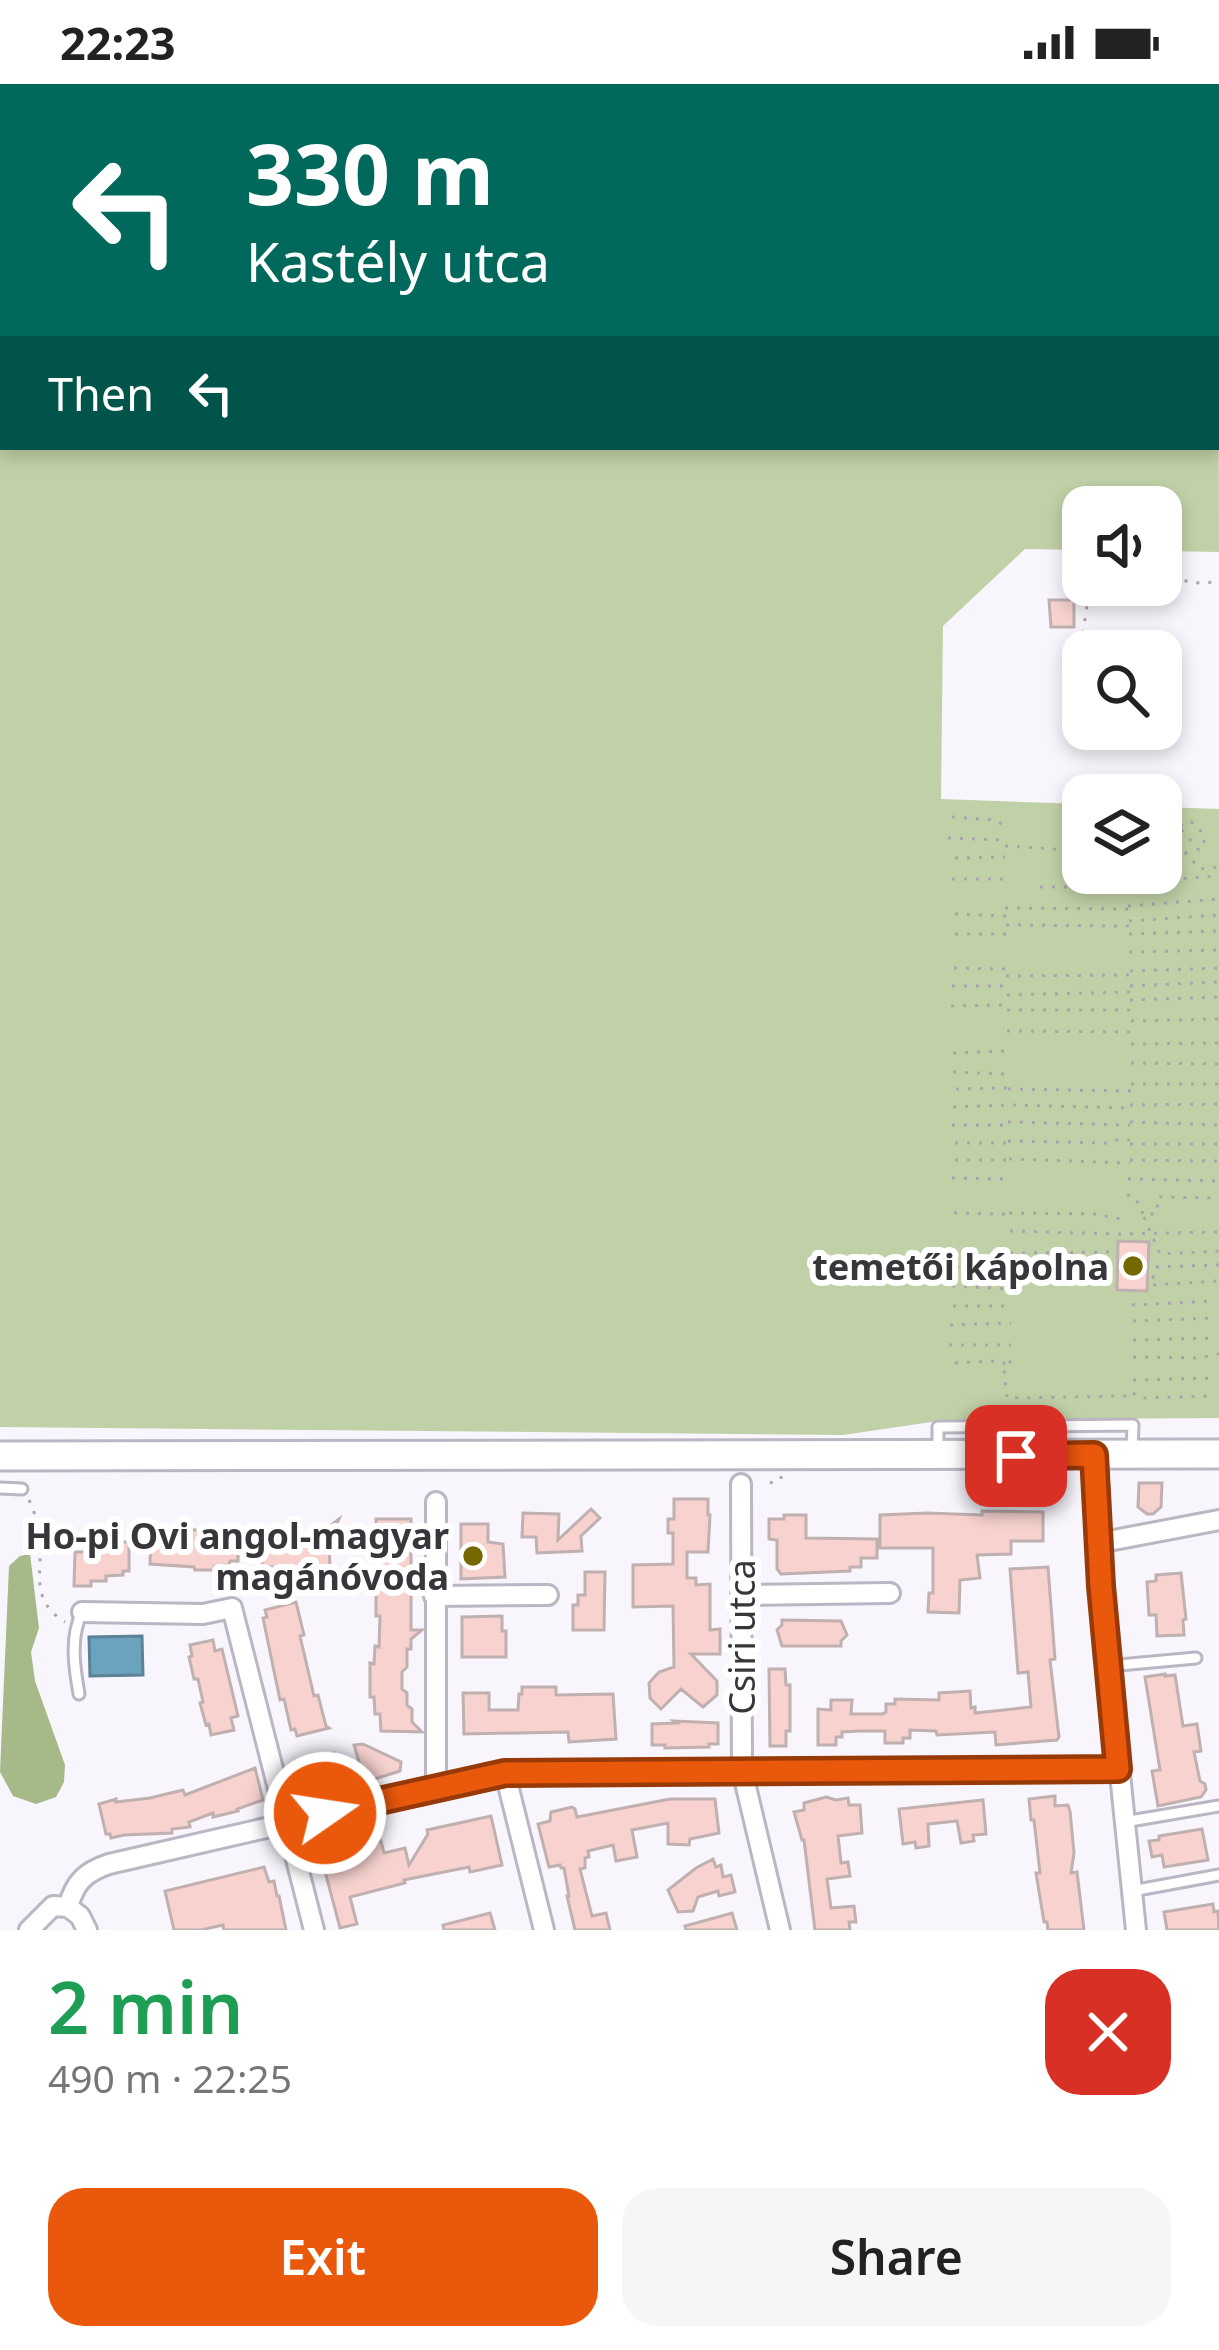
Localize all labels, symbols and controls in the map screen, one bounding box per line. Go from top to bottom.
text: 22:23 [60,12,176,73]
text: 330 m [246,115,494,230]
icon: left [48,132,204,288]
text: Kastély utca [246,224,550,298]
icon: left [178,360,244,426]
text: Then [48,363,154,424]
map controls [1062,486,1182,894]
button: sound [1062,486,1182,606]
button: search [1062,630,1182,750]
button: layers [1062,774,1182,894]
place label: temetői kápolna [812,1242,1109,1291]
marker: temetői kápolna [1120,1253,1146,1279]
pin [965,1405,1067,1507]
icon: arrive [983,1423,1049,1489]
place label: Ho-pi Ovi angol-magyar magánóvoda [25,1511,449,1601]
marker: Ho-pi Ovi angol-magyar magánóvoda [460,1543,486,1569]
street label: Csiri utca [717,1559,766,1715]
position arrow [262,1750,388,1876]
text: 2 min [48,1957,243,2055]
button: close [1045,1969,1171,2095]
text: 490 m · 22:25 [48,2051,292,2104]
button: Exit [48,2188,598,2326]
button: Share [622,2188,1171,2326]

